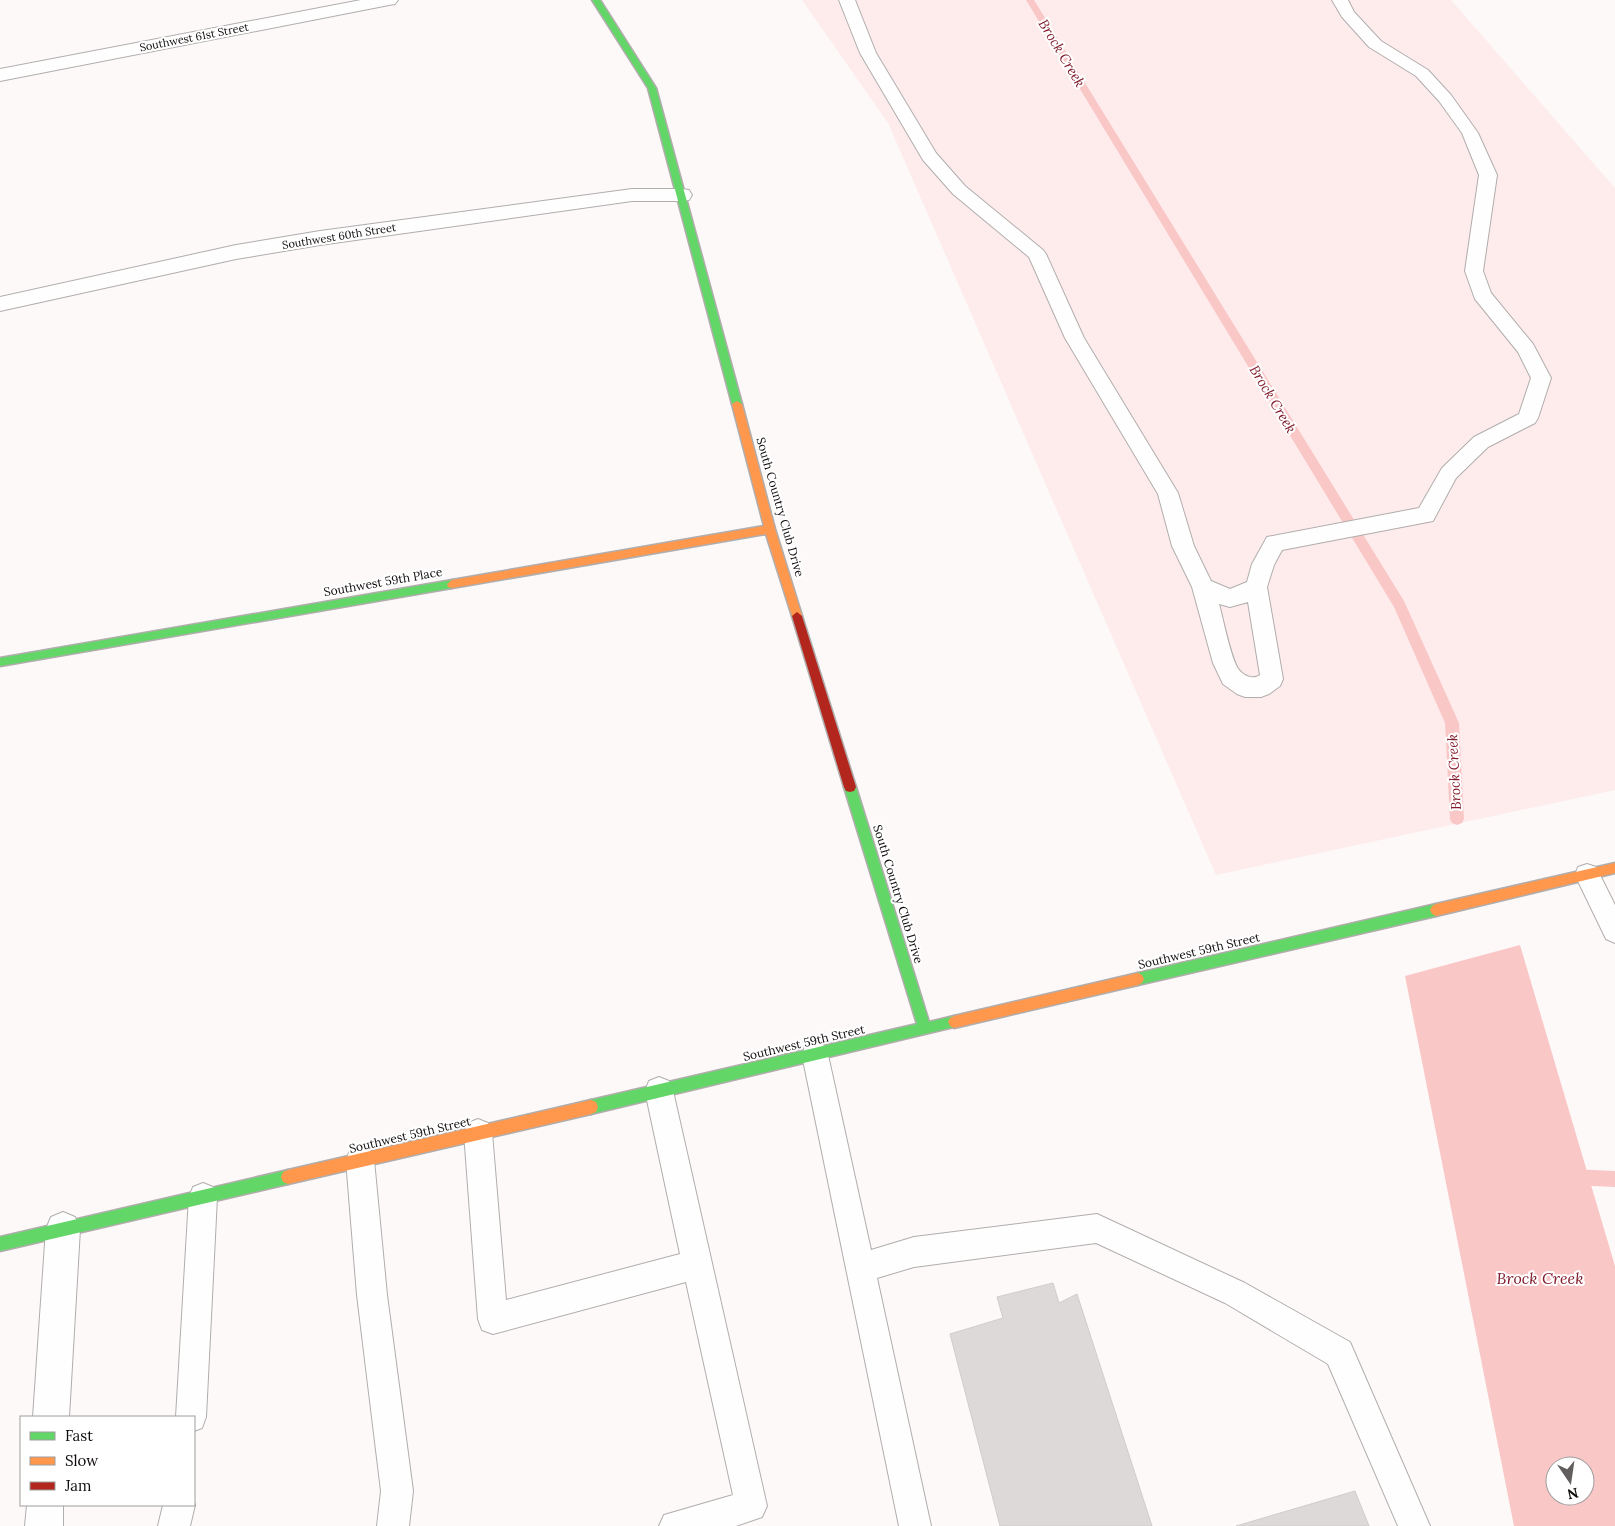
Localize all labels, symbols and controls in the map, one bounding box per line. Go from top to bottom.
water label: Brock Creek [1035,16,1089,90]
street label: Southwest 61st Street [138,19,250,54]
street label: Southwest 60th Street [281,220,398,252]
water label: Brock Creek [1246,362,1300,436]
street label: South Country Club Drive [753,435,808,579]
street label: Southwest 59th Place [322,564,444,599]
water label: Brock Creek [1443,733,1465,811]
street label: South Country Club Drive [870,823,927,965]
street label: Southwest 59th Street [1137,929,1262,972]
street label: Southwest 59th Street [742,1021,867,1064]
street label: Southwest 59th Street [348,1113,473,1156]
water label: Brock Creek [1496,1268,1584,1288]
legend [20,1416,195,1506]
text: Fast [65,1426,93,1445]
text: Slow [65,1451,98,1470]
north arrow [1545,1456,1595,1506]
text: Jam [64,1476,92,1495]
text: N [1565,1484,1580,1504]

